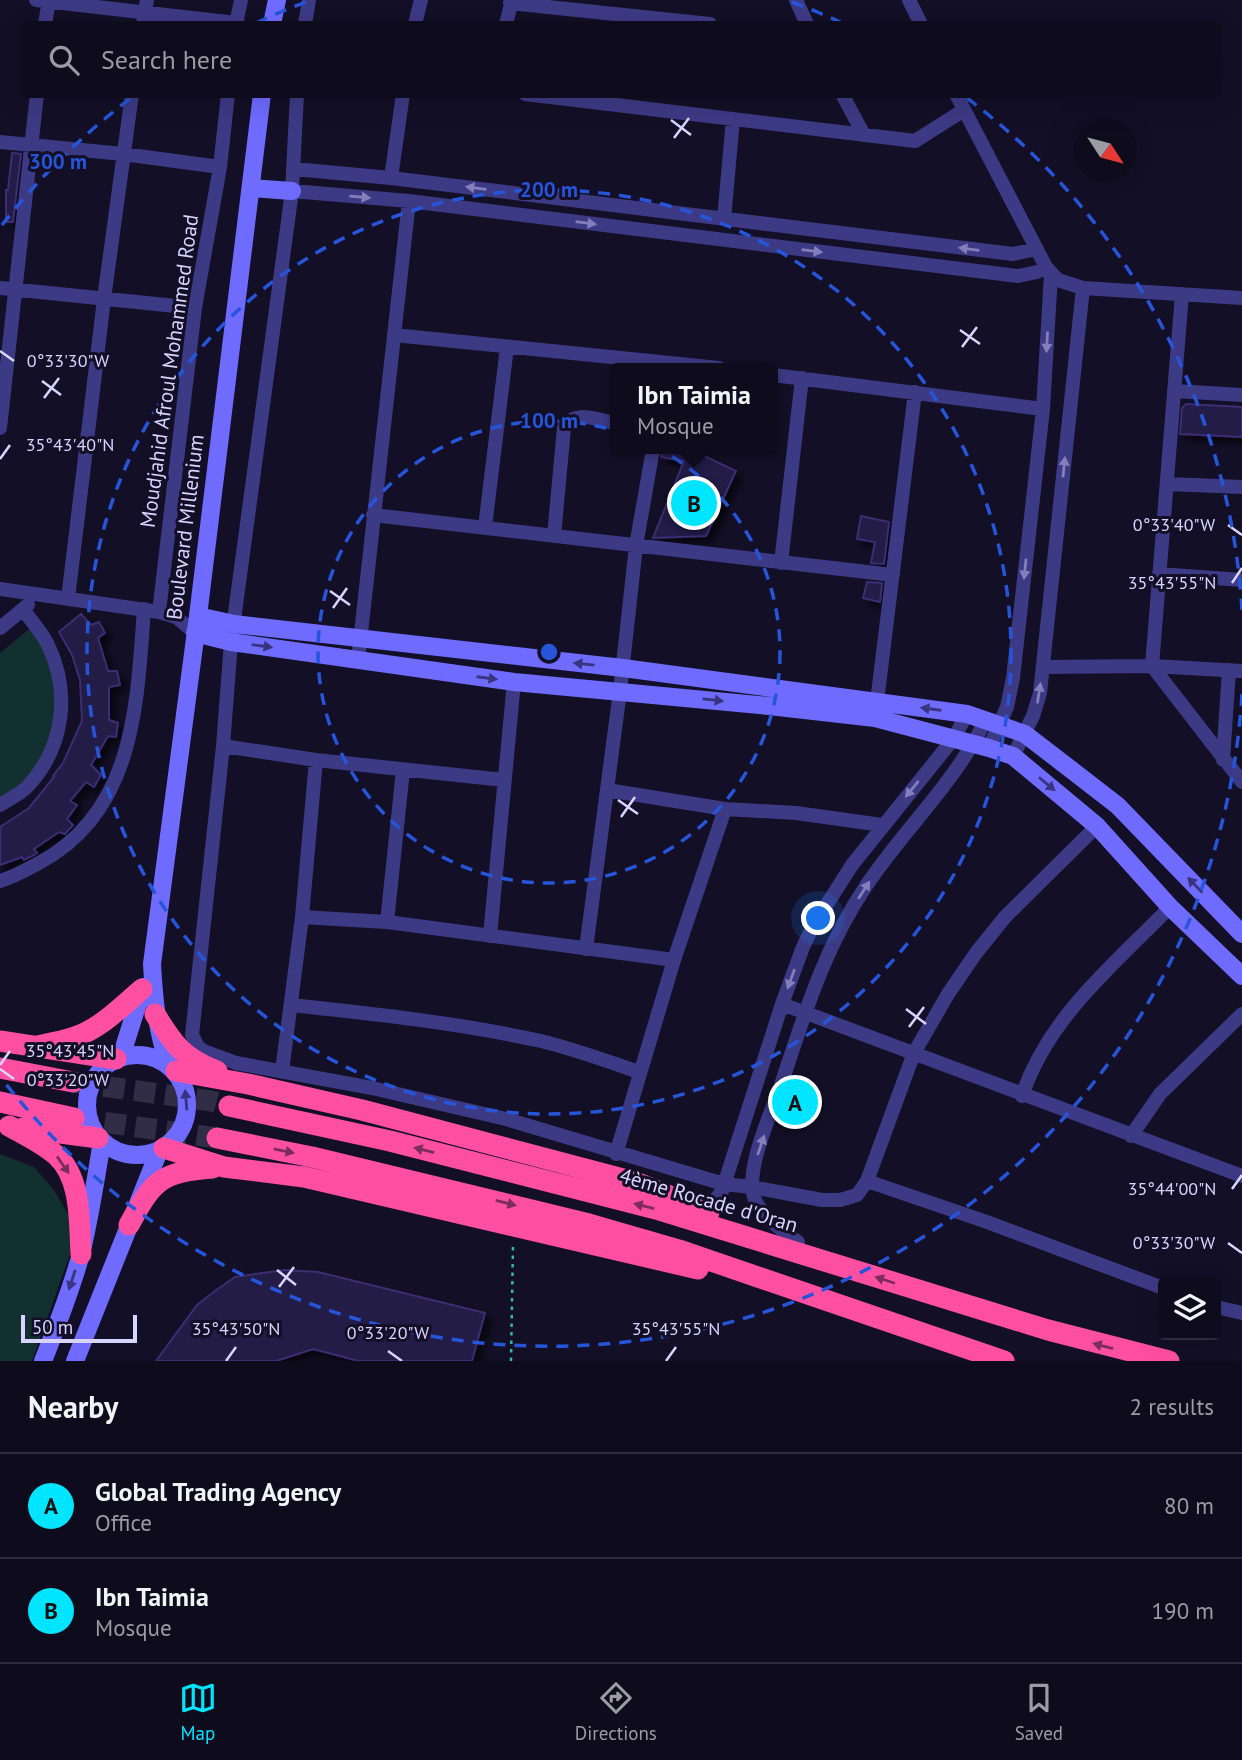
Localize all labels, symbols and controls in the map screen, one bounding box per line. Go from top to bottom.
search box [21,21,1221,98]
icon: search [45,41,83,79]
text: Search here [101,43,232,76]
north arrow [1074,119,1137,182]
text: 300 m [29,148,87,175]
text: 200 m [520,176,578,203]
one-way arrow [464,183,486,194]
one-way arrow [349,192,371,203]
street label: Moudjahid Afroul Mohammed Road [134,213,204,529]
one-way arrow [575,218,597,229]
one-way arrow [958,243,980,254]
one-way arrow [801,246,823,257]
one-way arrow [1041,332,1052,354]
text: 0°33'30"W [27,349,109,372]
popup [610,363,778,454]
text: Ibn Taimia [637,378,751,411]
text: 100 m [520,407,578,434]
text: Mosque [637,411,714,440]
text: 35°43'40"N [26,433,114,456]
street label: Boulevard Millenium [160,433,210,621]
one-way arrow [1058,456,1069,478]
pin: B [671,477,717,529]
text: 0°33'40"W [1133,513,1215,536]
one-way arrow [1019,558,1030,580]
text: 35°43'55"N [1128,571,1216,594]
centre of rings [537,640,561,664]
one-way arrow [251,641,273,652]
one-way arrow [573,659,595,670]
one-way arrow [476,673,498,684]
one-way arrow [1034,682,1045,704]
one-way arrow [703,695,725,706]
one-way arrow [920,704,942,715]
one-way arrow [1038,776,1056,792]
one-way arrow [905,779,920,797]
one-way arrow [1187,877,1203,894]
one-way arrow [857,880,870,899]
your location [801,901,835,935]
one-way arrow [785,969,796,990]
text: 35°43'45"N [26,1039,114,1062]
text: 0°33'20"W [27,1068,109,1091]
pin: A [772,1076,818,1128]
one-way arrow [180,1089,191,1111]
one-way arrow [756,1135,767,1156]
one-way arrow [413,1144,435,1155]
one-way arrow [273,1146,295,1157]
one-way arrow [56,1156,70,1174]
street label: 4ème Rocade d'Oran [617,1162,801,1238]
text: 35°44'00"N [1128,1177,1216,1200]
one-way arrow [495,1198,517,1209]
one-way arrow [633,1200,655,1211]
text: 0°33'30"W [1133,1231,1215,1254]
one-way arrow [67,1270,77,1291]
one-way arrow [875,1274,896,1284]
map controls [1158,1277,1221,1340]
button: layers [1158,1277,1221,1340]
scale bar [21,1312,136,1344]
text: 50 m [32,1315,73,1339]
text: 35°43'50"N [192,1317,280,1340]
text: 35°43'55"N [632,1317,720,1340]
text: 0°33'20"W [347,1321,429,1344]
one-way arrow [1092,1340,1114,1351]
text: Nearby [28,1387,118,1426]
text: 2 results [1130,1392,1214,1421]
text: Global Trading Agency [95,1475,341,1508]
text: A [44,1491,58,1520]
text: 80 m [1164,1491,1214,1520]
text: Office [95,1508,152,1537]
text: Ibn Taimia [95,1580,209,1613]
text: B [44,1596,58,1625]
text: 190 m [1152,1596,1214,1625]
text: Mosque [95,1613,172,1642]
tab: Map [179,1679,217,1745]
tab: Directions [575,1679,657,1745]
tab: Saved [1015,1679,1063,1745]

